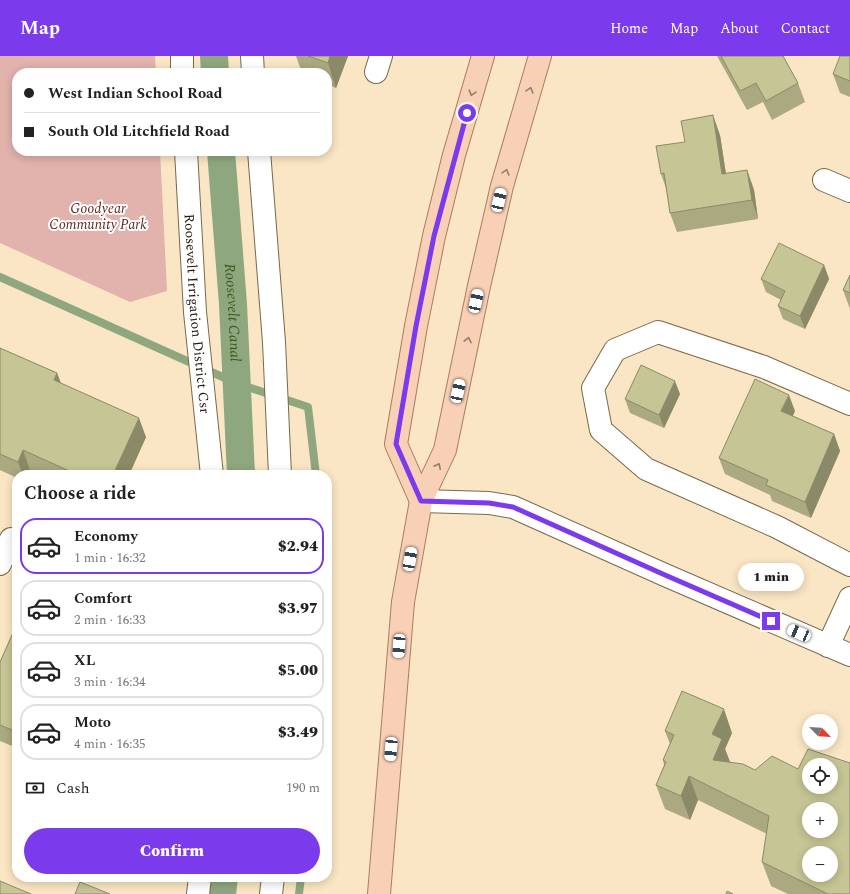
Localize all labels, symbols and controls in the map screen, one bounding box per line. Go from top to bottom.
text: Map [20,14,60,43]
text: Home [610,18,648,39]
text: Map [670,18,698,39]
text: About [720,18,759,39]
text: Contact [781,18,830,39]
text: West Indian School Road [48,82,223,105]
one-way arrow [525,86,534,93]
one-way arrow [468,90,477,97]
route start [458,104,476,122]
text: South Old Litchfield Road [48,120,230,143]
one-way arrow [501,169,510,176]
car [490,187,508,213]
park label: Goodyear Community Park [49,198,147,235]
street label: Roosevelt Irrigation District Csr [179,213,216,415]
water label: Roosevelt Canal [218,263,247,362]
car [468,288,484,314]
one-way arrow [463,337,472,343]
car [450,378,466,404]
one-way arrow [433,463,441,470]
text: Choose a ride [24,480,136,507]
text: Economy [74,525,138,548]
icon: car [26,528,62,564]
text: $2.94 [278,535,318,558]
car [402,546,418,572]
text: 1 min · 16:32 [74,548,146,568]
callout: 1 min [738,563,804,591]
text: 1 min [753,567,789,587]
text: Comfort [74,587,132,610]
icon: car [26,590,62,626]
text: $3.97 [278,597,318,620]
text: 2 min · 16:33 [74,610,146,630]
route end [762,612,780,630]
car [786,623,812,643]
car [392,634,406,658]
text: XL [74,649,95,672]
icon: car [26,652,62,688]
text: $5.00 [278,659,318,682]
text: 3 min · 16:34 [74,672,146,692]
text: Moto [74,711,111,734]
icon: car [26,714,62,750]
north arrow [802,714,838,750]
map controls [802,714,838,882]
text: $3.49 [278,721,318,744]
text: 4 min · 16:35 [74,734,146,754]
car [384,737,398,761]
button: locate [802,758,838,794]
icon: cash [24,777,46,799]
text: Cash [56,777,89,800]
text: 190 m [286,778,320,798]
button: + [802,802,838,838]
button: Confirm [24,828,320,874]
button: − [802,846,838,882]

